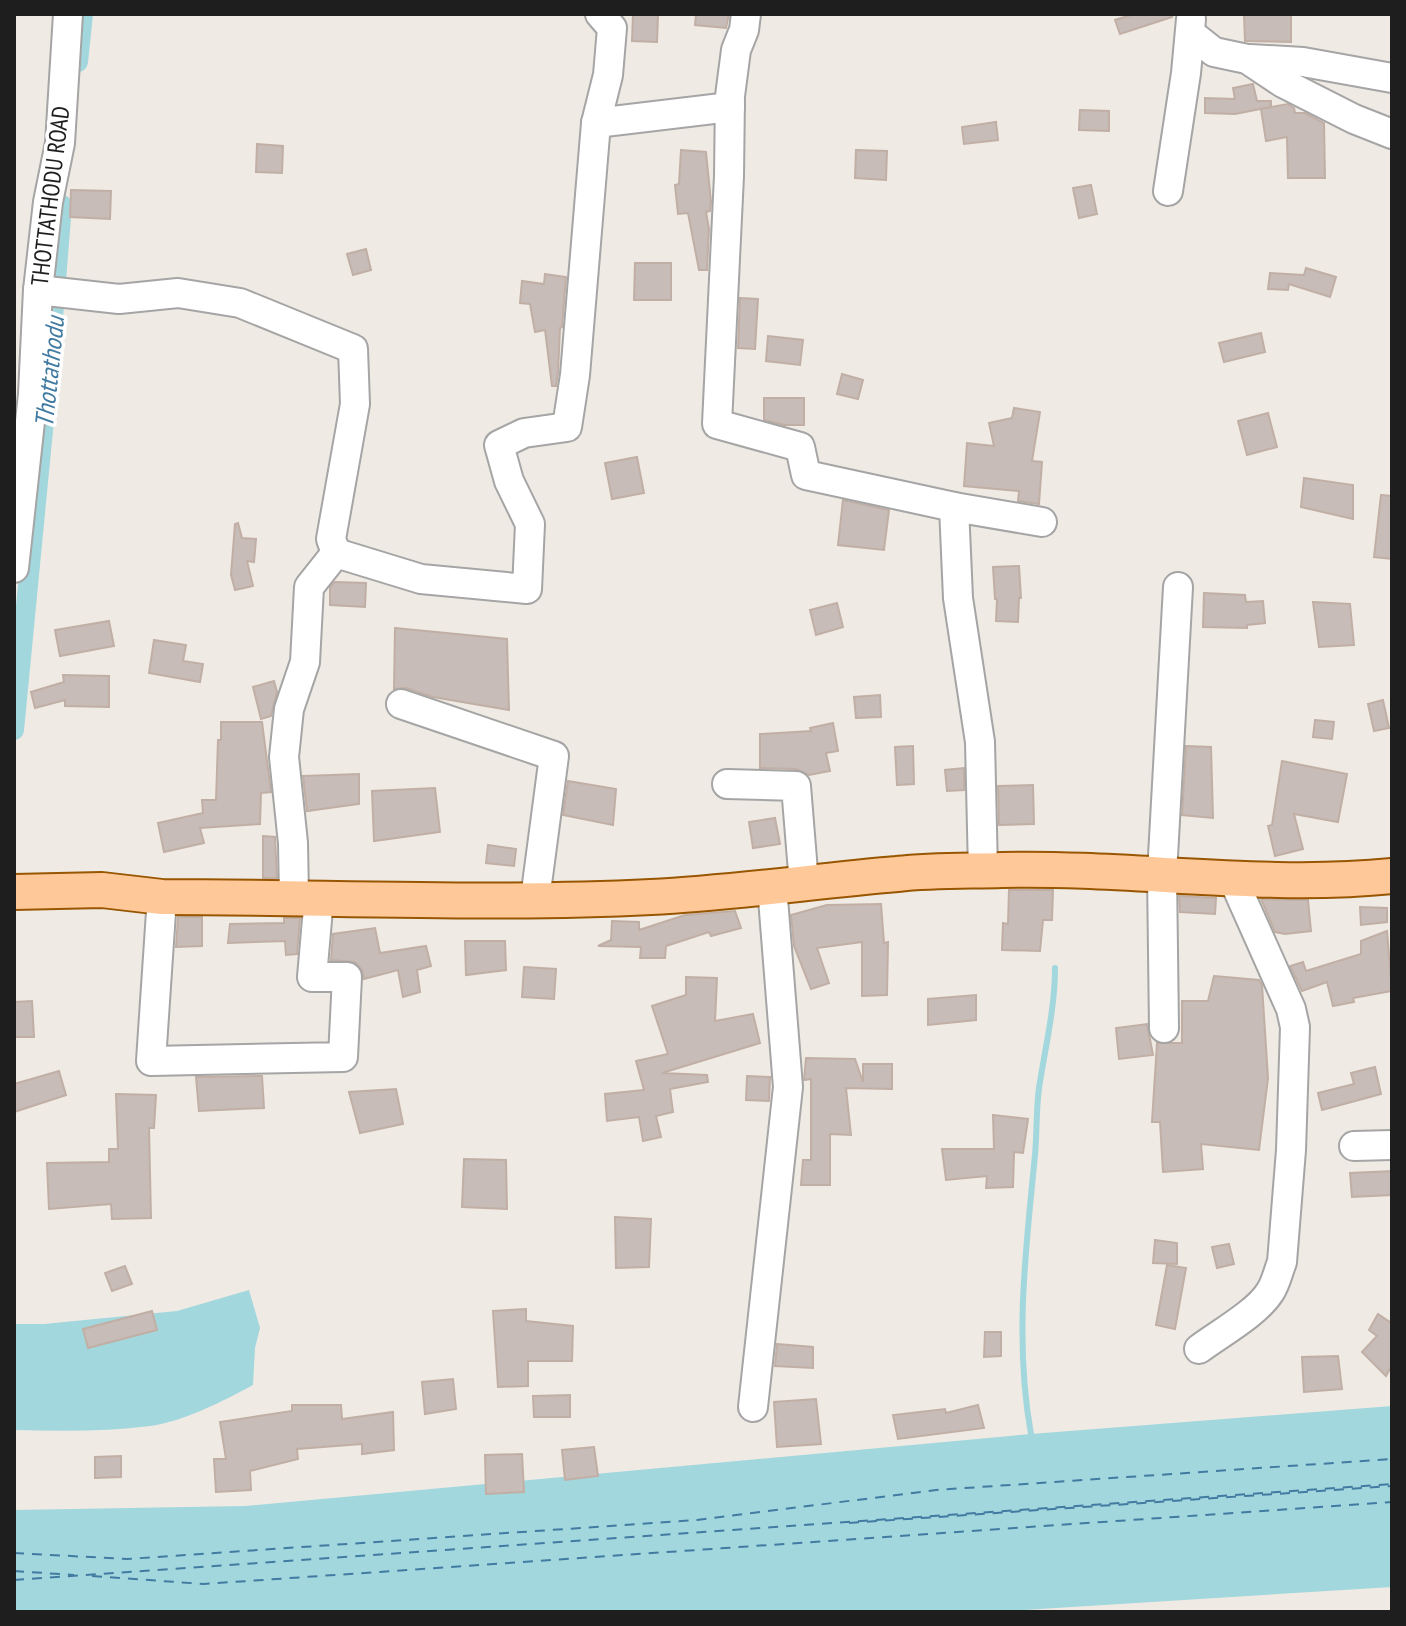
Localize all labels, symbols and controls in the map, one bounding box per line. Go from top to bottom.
street label: THOTTATHODU ROAD [24,104,76,288]
water label: Thottathodu [27,313,71,429]

